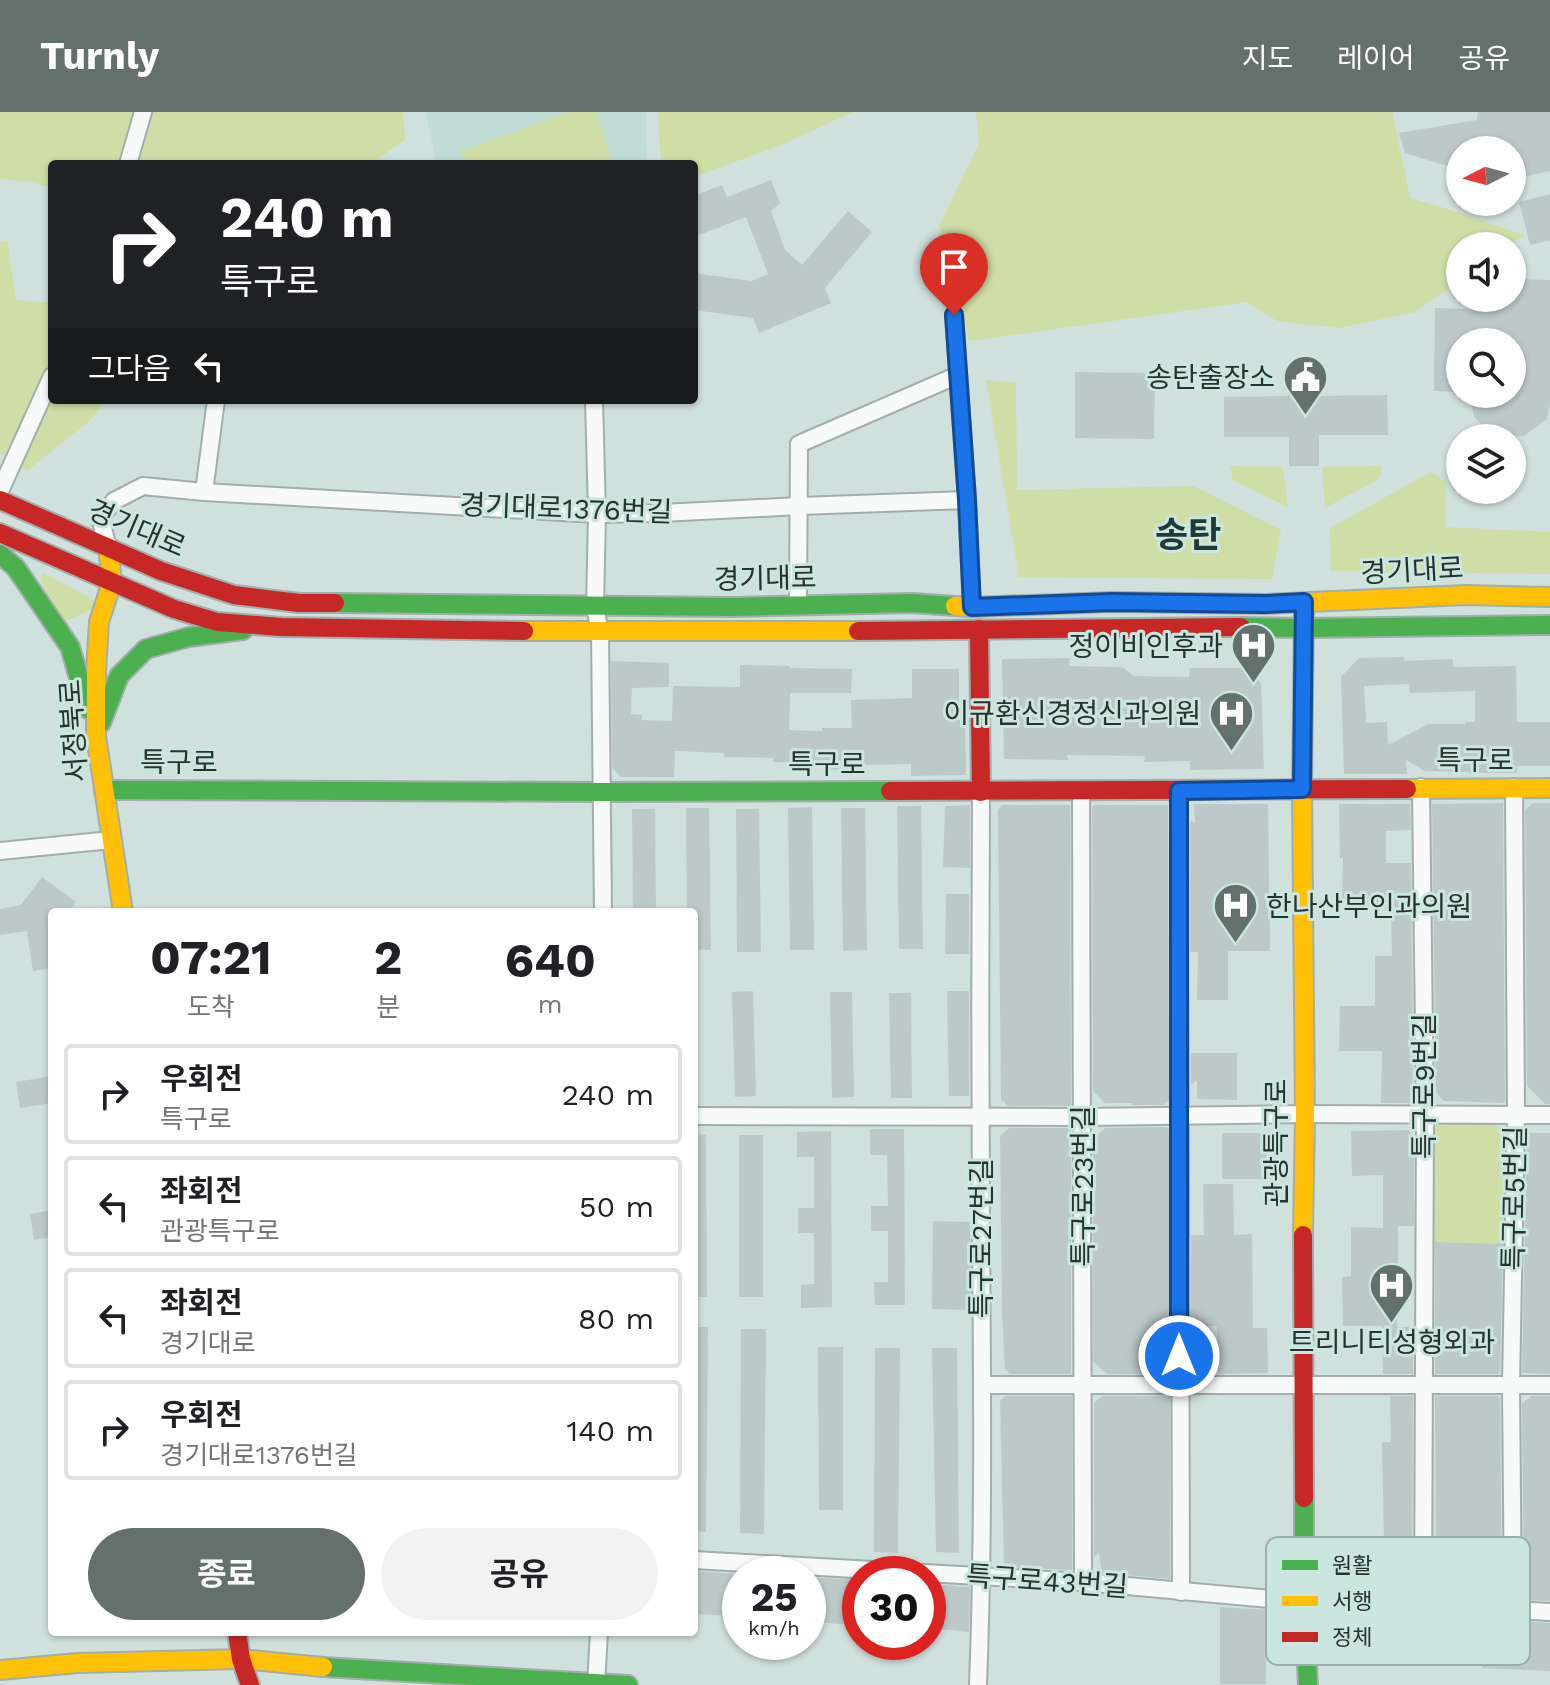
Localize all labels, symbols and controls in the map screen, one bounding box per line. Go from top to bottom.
text: Turnly [40,34,159,78]
text: 지도 [1242,42,1293,75]
text: 레이어 [1337,42,1414,75]
text: 공유 [1458,42,1510,75]
north arrow [1446,136,1526,216]
map controls [1446,136,1526,504]
text: 240 m [220,185,394,251]
icon: right [88,192,192,296]
button: sound [1446,232,1526,312]
pin [920,233,988,315]
icon: arrive [932,245,976,289]
text: 특구로 [220,261,319,303]
button: search [1446,328,1526,408]
icon: left [187,344,231,388]
text: 그다음 [88,351,171,386]
public building icon: 송탄출장소 [1282,353,1330,416]
place label: 송탄출장소 [1146,361,1275,394]
button: layers [1446,424,1526,504]
street label: 경기대로1376번길 [459,488,673,529]
street label: 경기대로 [83,493,191,564]
district label: 송탄 [1155,514,1221,556]
street label: 경기대로 [1360,551,1464,590]
street label: 경기대로 [713,561,817,596]
hospital icon: 정이비인후과 [1230,622,1278,685]
place label: 정이비인후과 [1068,630,1223,663]
street label: 서정북로 [53,678,94,784]
hospital icon: 이규환신경정신과의원 [1208,689,1256,752]
place label: 이규환신경정신과의원 [943,697,1201,730]
street label: 특구로 [1436,744,1514,777]
street label: 특구로 [140,746,218,779]
street label: 특구로 [788,748,866,781]
hospital icon: 한나산부인과의원 [1211,882,1259,945]
place label: 한나산부인과의원 [1266,890,1472,923]
text: 07:21 [150,929,272,986]
text: 2 [374,929,402,986]
text: 640 [504,932,596,989]
text: m [538,989,563,1019]
text: 도착 [187,992,235,1022]
text: 분 [376,992,400,1022]
street label: 특구로9번길 [1408,1013,1441,1159]
text: 우회전 [160,1061,243,1096]
icon: right [92,1072,136,1116]
text: 240 m [562,1077,654,1112]
street label: 관광특구로 [1260,1079,1293,1207]
text: 특구로 [160,1104,232,1134]
street label: 특구로23번길 [1067,1105,1100,1267]
street label: 특구로5번길 [1497,1125,1532,1271]
street label: 특구로27번길 [965,1158,998,1318]
text: 좌회전 [160,1173,243,1208]
icon: left [92,1184,136,1228]
text: 50 m [579,1189,654,1224]
text: 관광특구로 [160,1216,280,1246]
hospital icon: 트리니티성형외과 [1368,1261,1416,1324]
text: 좌회전 [160,1285,243,1320]
icon: left [92,1296,136,1340]
text: 80 m [578,1301,654,1336]
position arrow [1137,1314,1221,1398]
place label: 트리니티성형외과 [1289,1326,1495,1359]
text: 경기대로 [160,1328,256,1358]
text: 우회전 [160,1397,243,1432]
icon: right [92,1408,136,1452]
text: 140 m [566,1413,654,1448]
text: 경기대로1376번길 [160,1440,358,1470]
button: 종료 [88,1528,365,1620]
button: 공유 [381,1528,658,1620]
legend [1266,1537,1530,1665]
text: 원활 [1332,1553,1372,1578]
speed limit sign: 30 [842,1556,946,1660]
street label: 특구로43번길 [965,1559,1129,1604]
text: 25 [750,1574,798,1621]
text: 서행 [1332,1589,1372,1614]
text: km/h [748,1616,800,1640]
text: 정체 [1332,1625,1372,1650]

